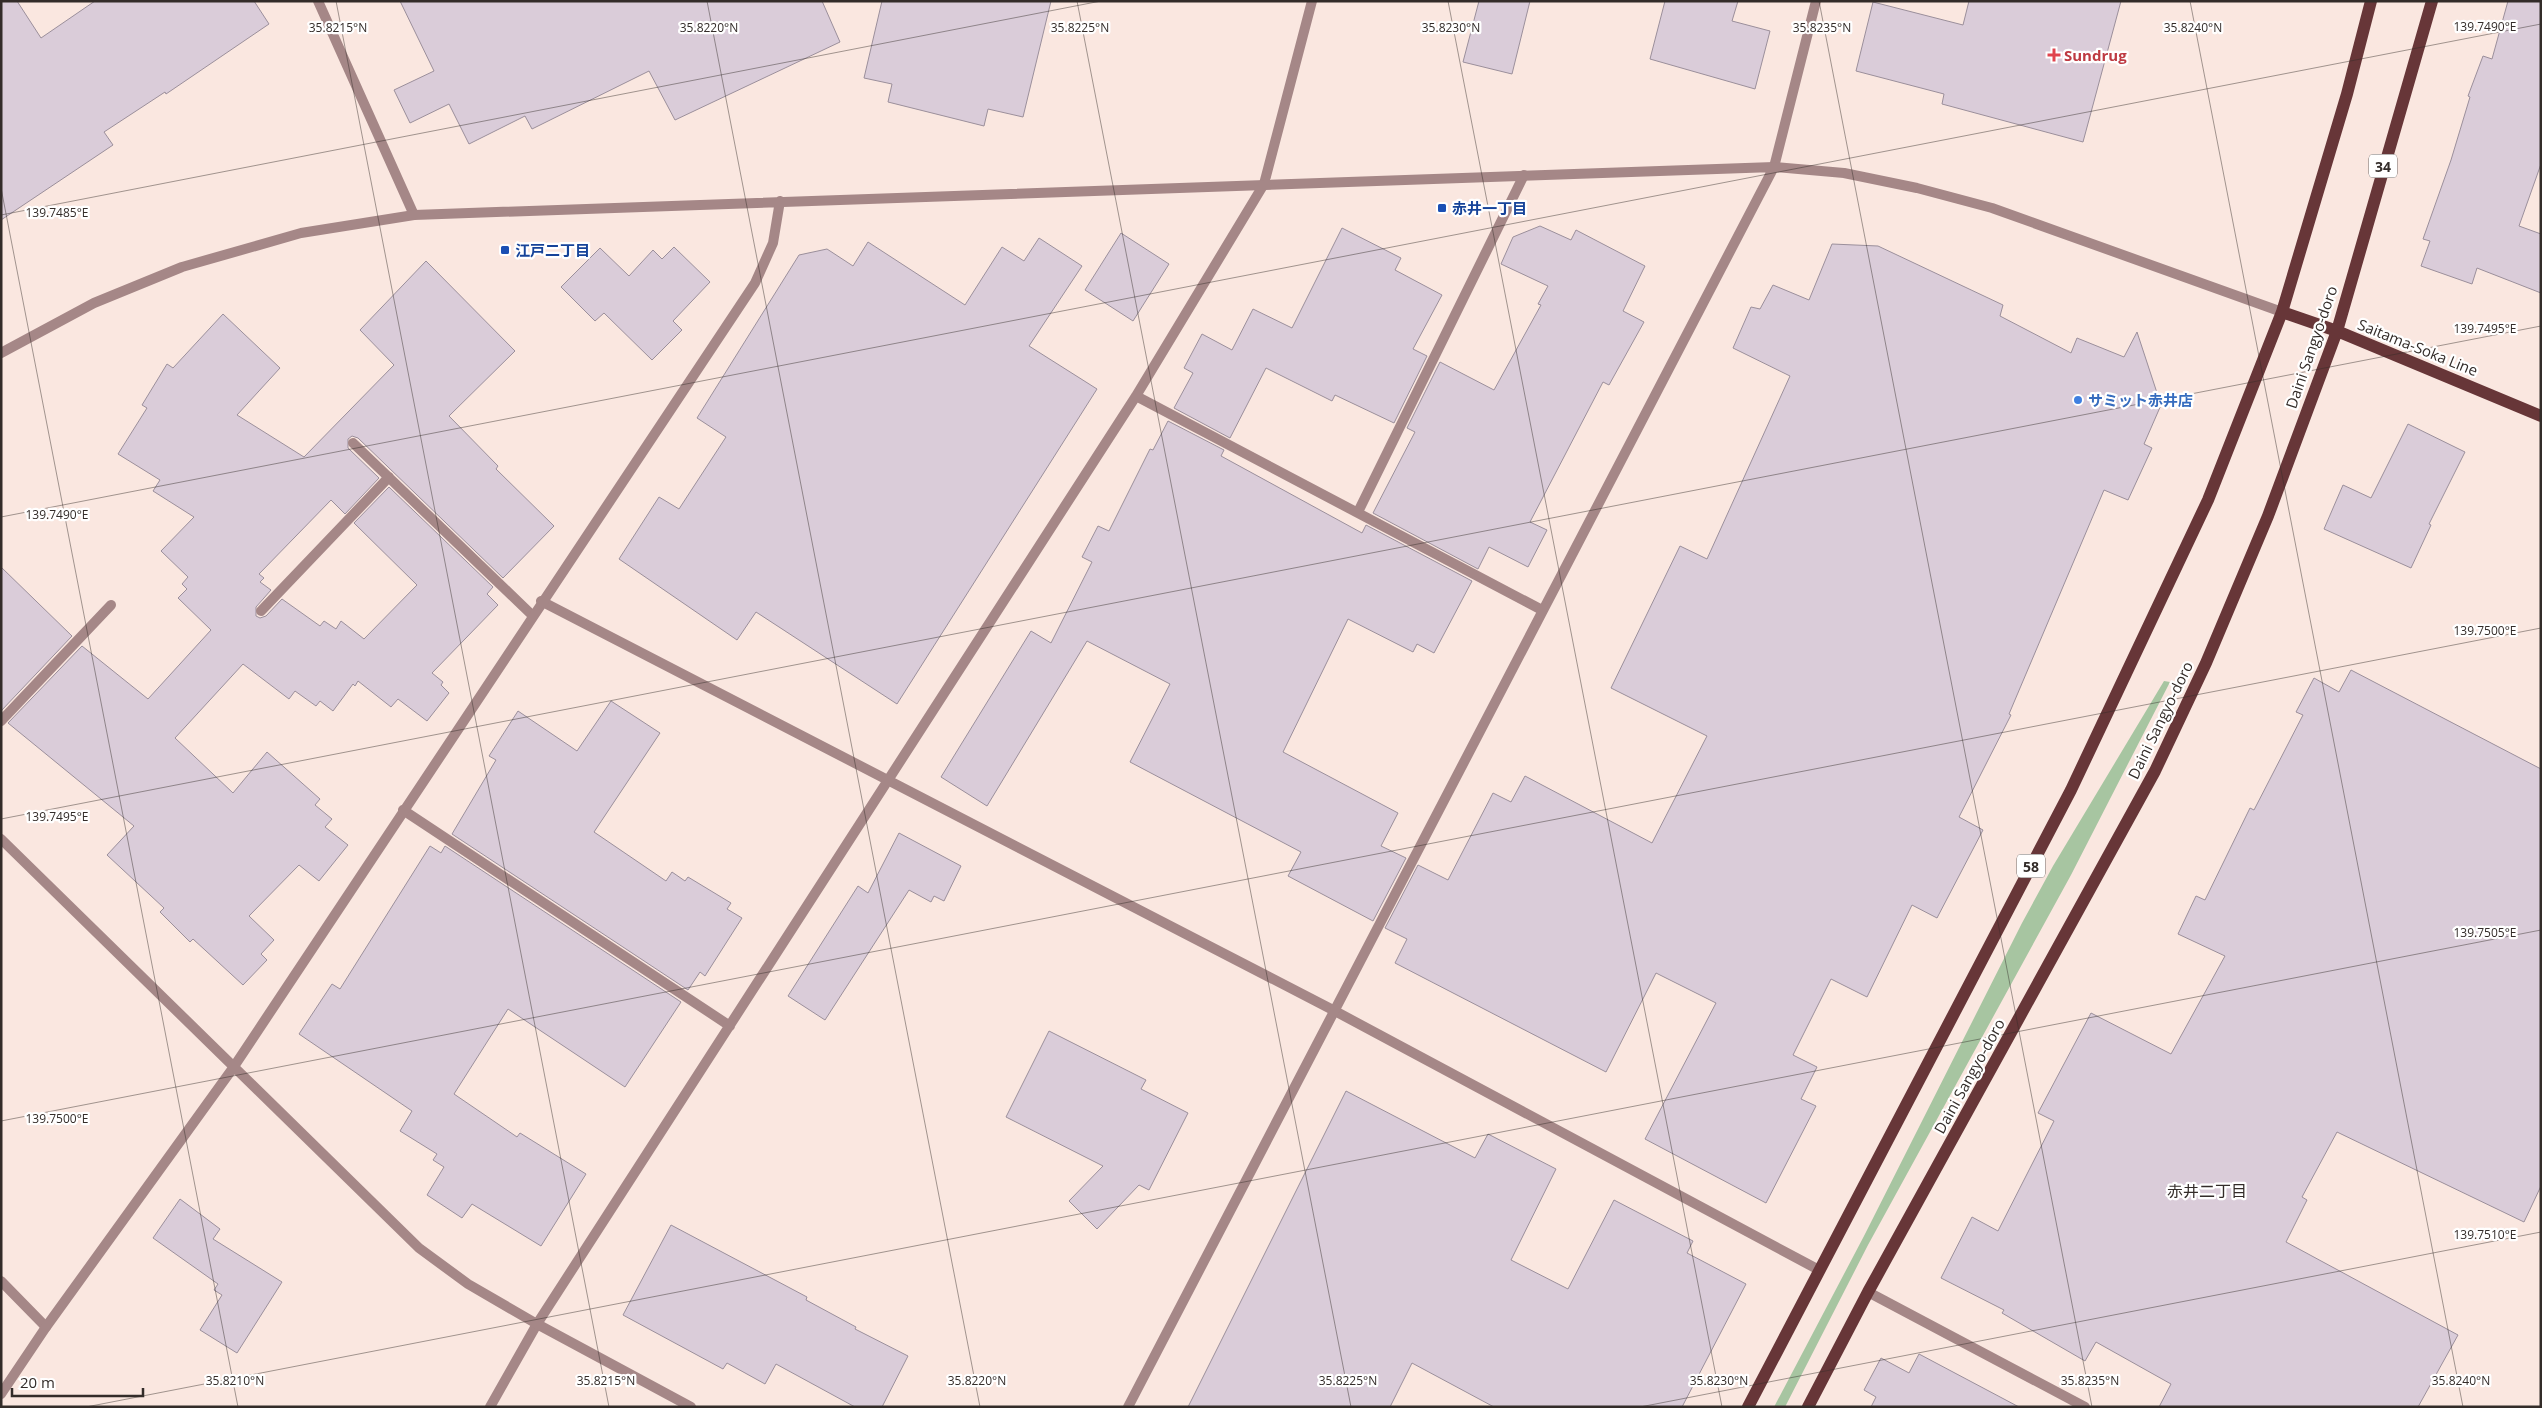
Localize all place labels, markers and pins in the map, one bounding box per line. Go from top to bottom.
place label: Sundrug [2064,45,2127,65]
marker: Sundrug [2048,49,2060,61]
place label: 赤井一丁目 [1452,198,1527,218]
marker: 赤井一丁目 [1436,202,1448,214]
place label: 江戸二丁目 [515,240,590,260]
marker: 江戸二丁目 [499,244,511,256]
place label: サミット赤井店 [2088,390,2193,410]
marker: サミット赤井店 [2072,394,2084,406]

